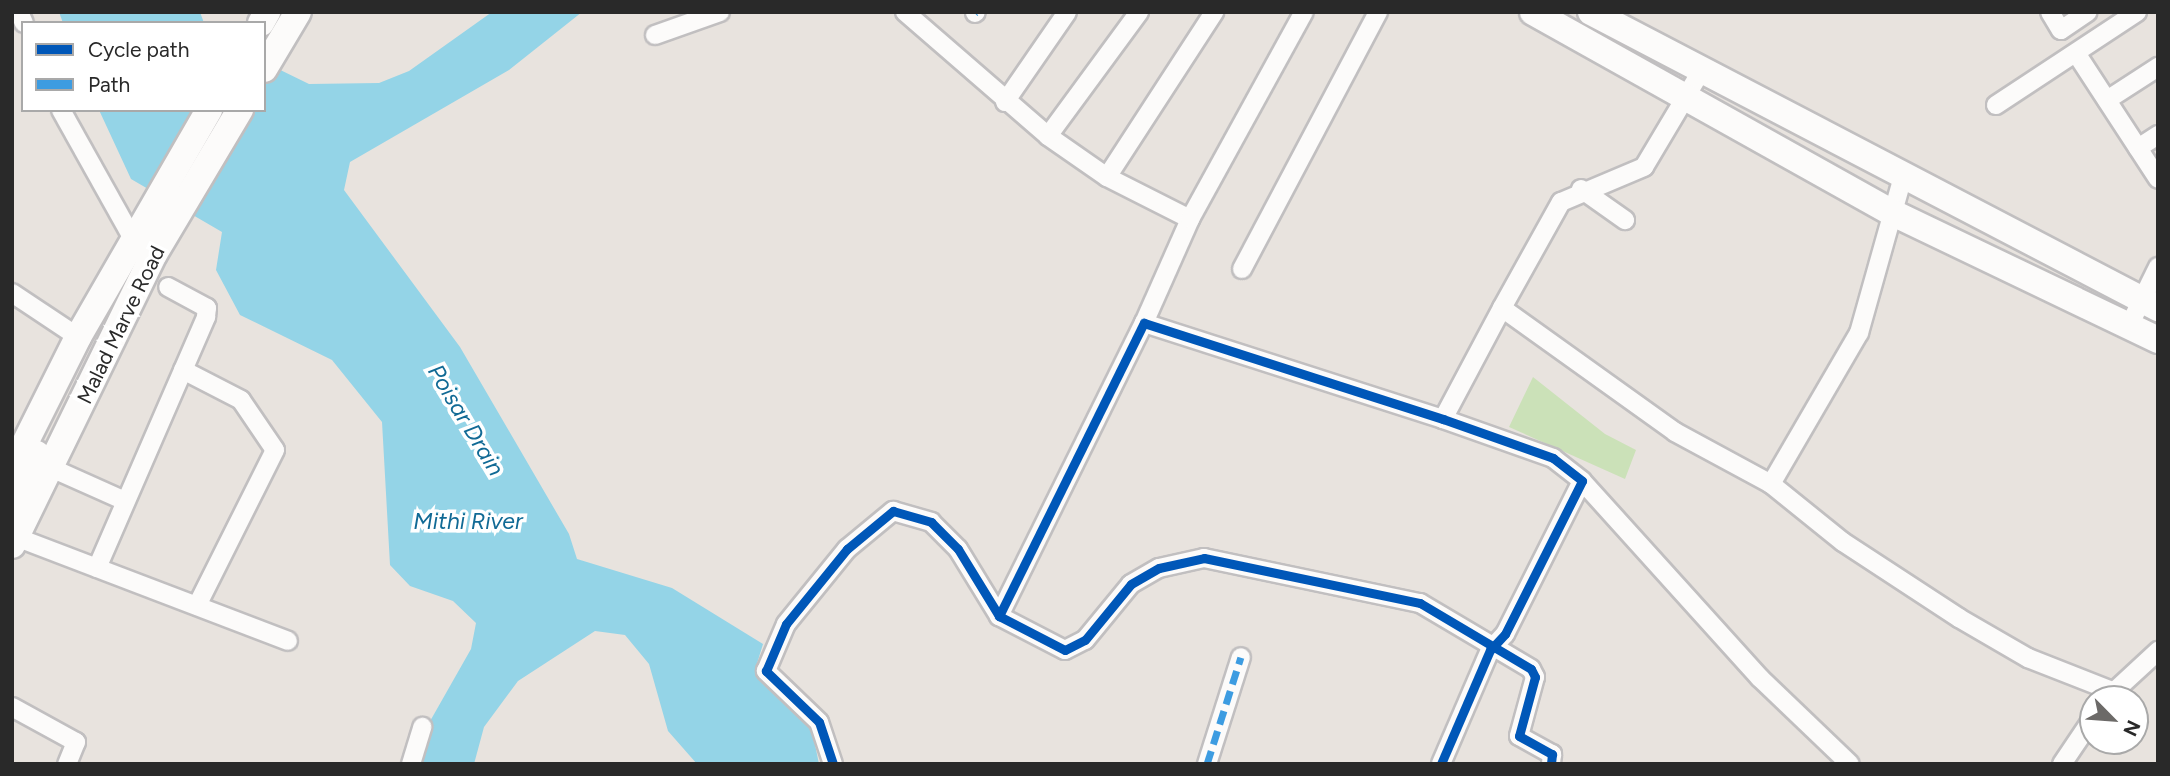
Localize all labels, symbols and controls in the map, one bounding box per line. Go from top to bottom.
legend [21,21,266,112]
text: Cycle path [88,37,189,62]
text: Path [88,72,130,97]
street label: Malad Marve Road [72,242,170,408]
water label: Poisar Drain [422,359,510,481]
water label: Mithi River [413,507,523,535]
north arrow [2079,685,2149,755]
text: N [2118,717,2145,740]

